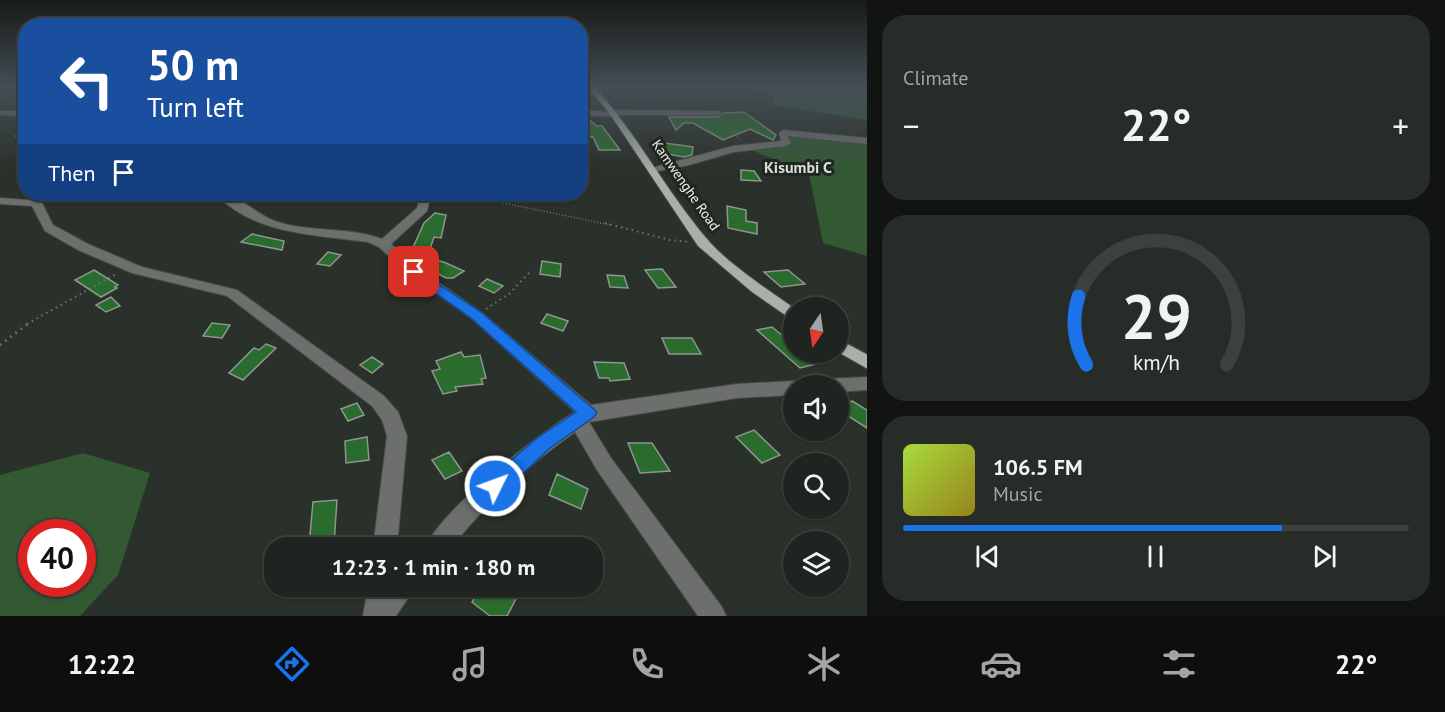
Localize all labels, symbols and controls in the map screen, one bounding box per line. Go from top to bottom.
text: 50 m [147,37,239,92]
icon: left [48,42,126,120]
text: Climate [903,65,969,91]
text: Turn left [147,90,244,124]
text: 22° [1121,95,1191,153]
text: − [903,104,920,147]
text: + [1392,104,1409,147]
street label: Kamwenghe Road [648,136,724,234]
icon: arrive [107,156,140,189]
district label: Kisumbi C [764,157,832,177]
text: Then [48,159,95,187]
pin [388,246,439,297]
icon: arrive [397,255,430,288]
text: 29 [1121,275,1191,356]
north arrow [783,297,849,363]
map controls [783,297,849,597]
text: km/h [1132,348,1179,376]
button: sound [783,375,849,441]
button: search [783,453,849,519]
text: 106.5 FM [993,453,1083,481]
position arrow [463,454,527,518]
text: Music [993,481,1042,507]
speed limit sign: 40 [18,519,96,597]
button: layers [783,531,849,597]
icon: previous [971,540,1004,573]
icon: pause [1139,540,1172,573]
icon: next [1308,540,1341,573]
text: 12:23 · 1 min · 180 m [332,553,535,581]
icon: directions [271,643,313,685]
icon: music [449,643,491,685]
icon: phone [626,643,668,685]
icon: climate [803,643,845,685]
icon: car [980,643,1022,685]
icon: filters [1158,643,1200,685]
text: 12:22 [68,647,136,681]
text: 22° [1335,647,1377,681]

